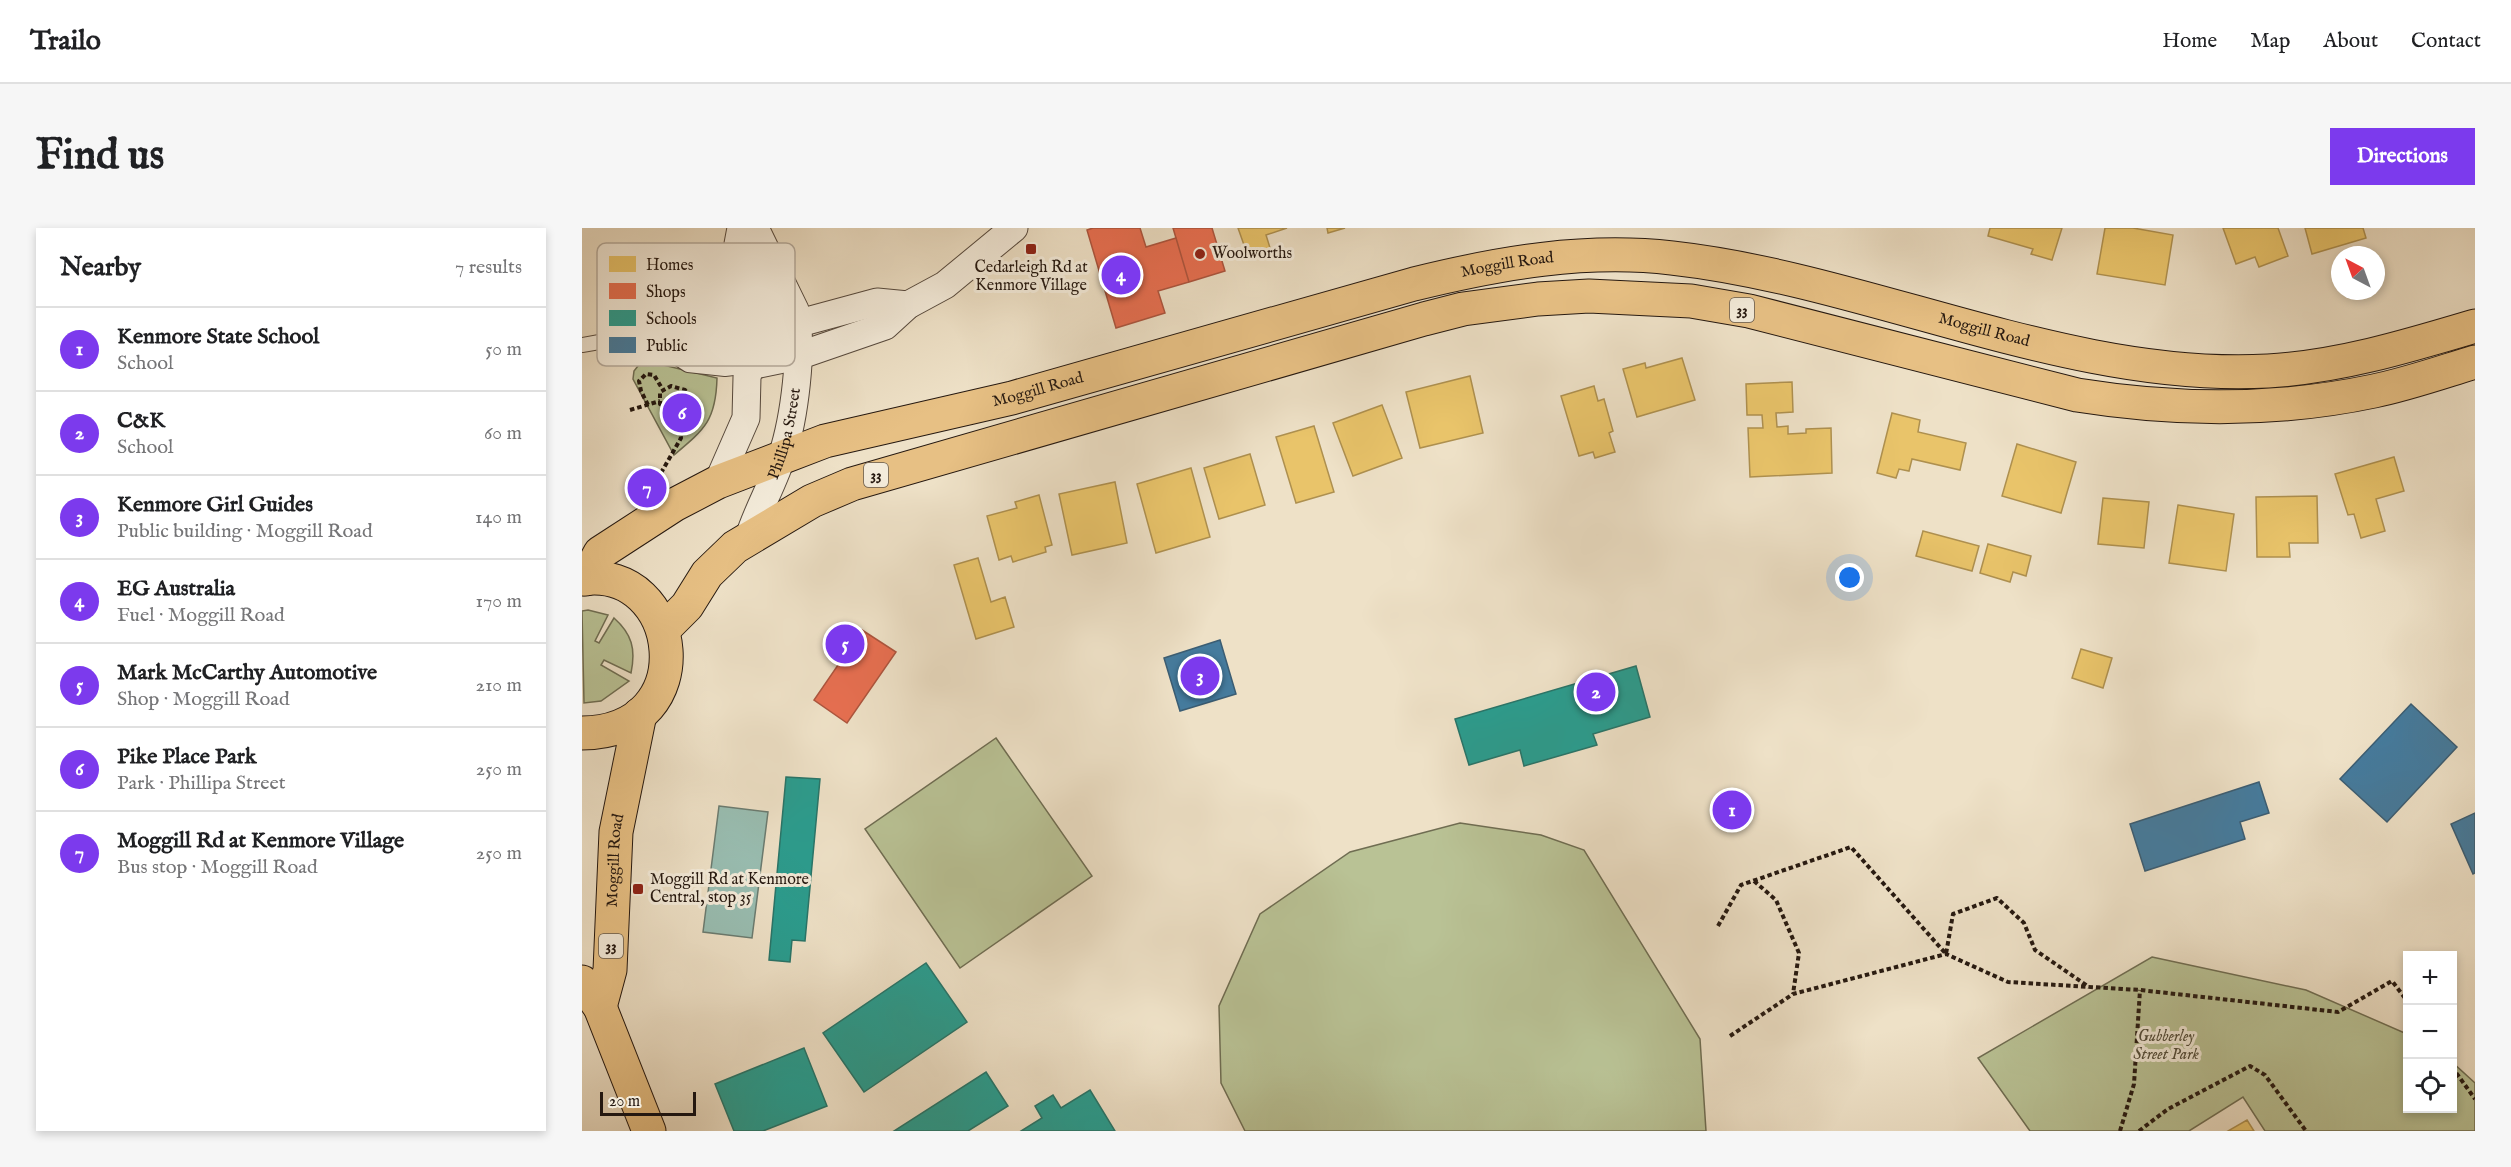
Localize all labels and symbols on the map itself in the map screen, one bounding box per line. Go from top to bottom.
marker: Cedarleigh Rd at Kenmore Village [1024,242,1038,256]
legend [597,243,795,366]
place label: Woolworths [1212,244,1293,264]
north arrow [2331,246,2385,300]
marker: Woolworths [1193,247,1207,261]
street label: Moggill Road [1459,248,1555,283]
pin: 4 [1102,252,1140,298]
text: Homes [646,256,694,276]
place label: Cedarleigh Rd at Kenmore Village [974,258,1088,296]
text: Shops [646,283,686,303]
road number: 33 [1730,298,1754,322]
street label: Moggill Road [1936,309,2032,352]
text: Schools [646,310,697,330]
text: Public [646,337,688,357]
street label: Moggill Road [991,368,1086,412]
street label: Phillipa Street [764,386,806,483]
pin: 6 [662,390,702,435]
road number: 33 [864,463,888,487]
pin: 7 [628,466,666,510]
your location [1835,563,1864,592]
pin: 5 [826,622,864,666]
pin: 3 [1180,654,1220,698]
pin: 2 [1576,670,1616,714]
pin: 1 [1712,788,1752,832]
street label: Moggill Road [603,812,630,908]
place label: Moggill Rd at Kenmore Central, stop 35 [650,870,809,908]
marker: Moggill Rd at Kenmore Central, stop 35 [631,882,645,896]
road number: 33 [599,934,623,958]
park label: Gubberley Street Park [2133,1027,2199,1065]
scale bar [600,1089,696,1116]

